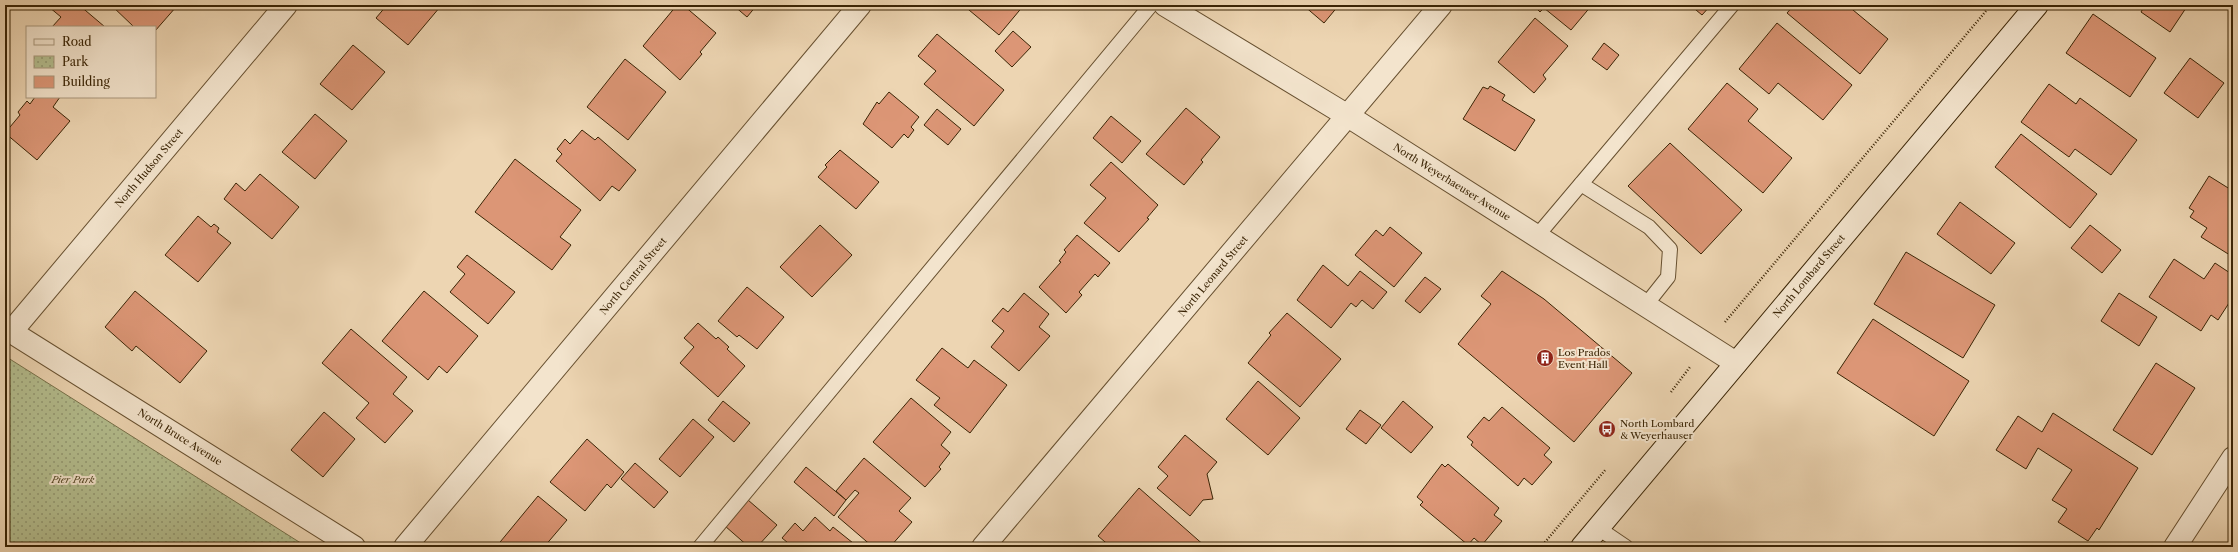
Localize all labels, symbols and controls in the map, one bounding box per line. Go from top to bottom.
legend [26,26,156,98]
text: Road [62,34,92,49]
text: Park [62,54,89,69]
text: Building [62,74,110,89]
street label: North Hudson Street [112,125,186,210]
street label: North Weyerhaeuser Avenue [1391,140,1513,224]
street label: North Lombard Street [1770,231,1848,321]
street label: North Leonard Street [1175,232,1251,319]
street label: North Central Street [597,234,670,317]
place label: Los Prados Event Hall [1558,346,1610,371]
building icon: Los Prados Event Hall [1535,348,1555,368]
street label: North Bruce Avenue [136,406,225,468]
place label: North Lombard & Weyerhauser [1620,417,1694,442]
bus stop icon: North Lombard & Weyerhauser [1597,419,1617,439]
park label: Pier Park [50,473,95,486]

